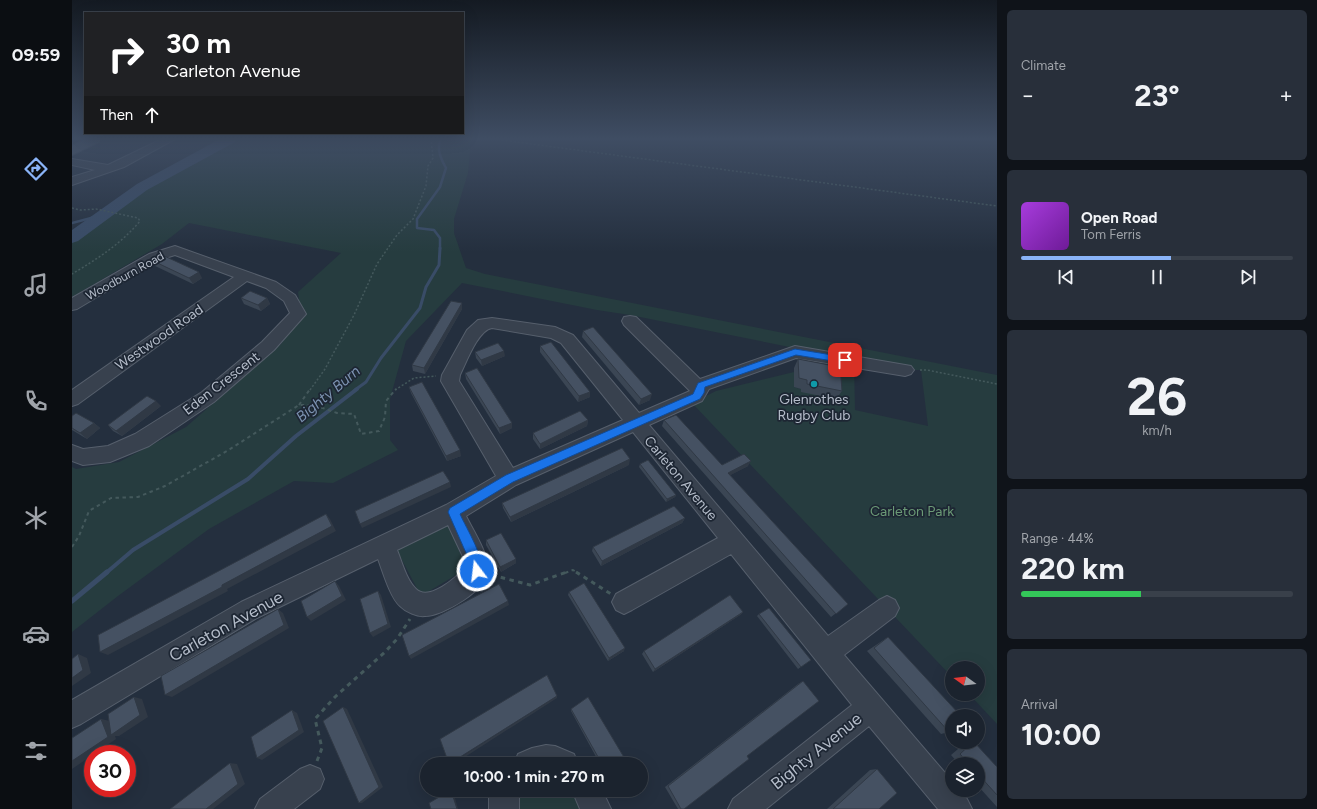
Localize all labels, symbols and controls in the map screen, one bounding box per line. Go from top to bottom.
text: 30 m [166,26,231,60]
icon: right [100,28,152,80]
text: 09:59 [12,44,60,66]
text: Climate [1021,58,1066,73]
text: Carleton Avenue [166,60,301,82]
text: 23° [1134,77,1180,114]
text: − [1021,82,1035,109]
text: + [1279,82,1293,109]
icon: ahead [141,104,163,126]
text: Then [100,106,133,124]
icon: directions [22,155,50,183]
text: Open Road [1081,209,1158,227]
text: Tom Ferris [1081,227,1141,242]
street label: Woodburn Road [84,249,166,303]
icon: previous [1055,266,1077,288]
icon: pause [1146,266,1168,288]
icon: next [1237,266,1259,288]
icon: music [22,271,50,299]
street label: Westwood Road [112,301,206,374]
pin [828,343,862,377]
street label: Eden Crescent [180,348,263,419]
icon: arrive [834,349,856,371]
water label: Bighty Burn [292,362,364,426]
text: 26 [1127,366,1187,428]
marker: Glenrothes Rugby Club [809,379,819,389]
icon: phone [22,387,50,415]
place label: Glenrothes Rugby Club [778,391,850,424]
text: km/h [1142,423,1172,438]
street label: Carleton Avenue [640,433,721,524]
park label: Carleton Park [870,503,954,520]
icon: climate [22,504,50,532]
text: Range · 44% [1021,531,1094,546]
position arrow [456,550,498,592]
text: 220 km [1021,550,1125,587]
street label: Carleton Avenue [166,586,286,666]
icon: car [22,620,50,648]
north arrow [945,661,985,701]
map controls [945,661,985,797]
text: Arrival [1021,697,1058,712]
street label: Bighty Avenue [767,708,865,794]
button: sound [945,709,985,749]
text: 10:00 [1021,716,1101,753]
icon: filters [22,737,50,765]
speed limit sign: 30 [84,745,136,797]
button: layers [945,757,985,797]
text: 10:00 · 1 min · 270 m [464,768,604,786]

